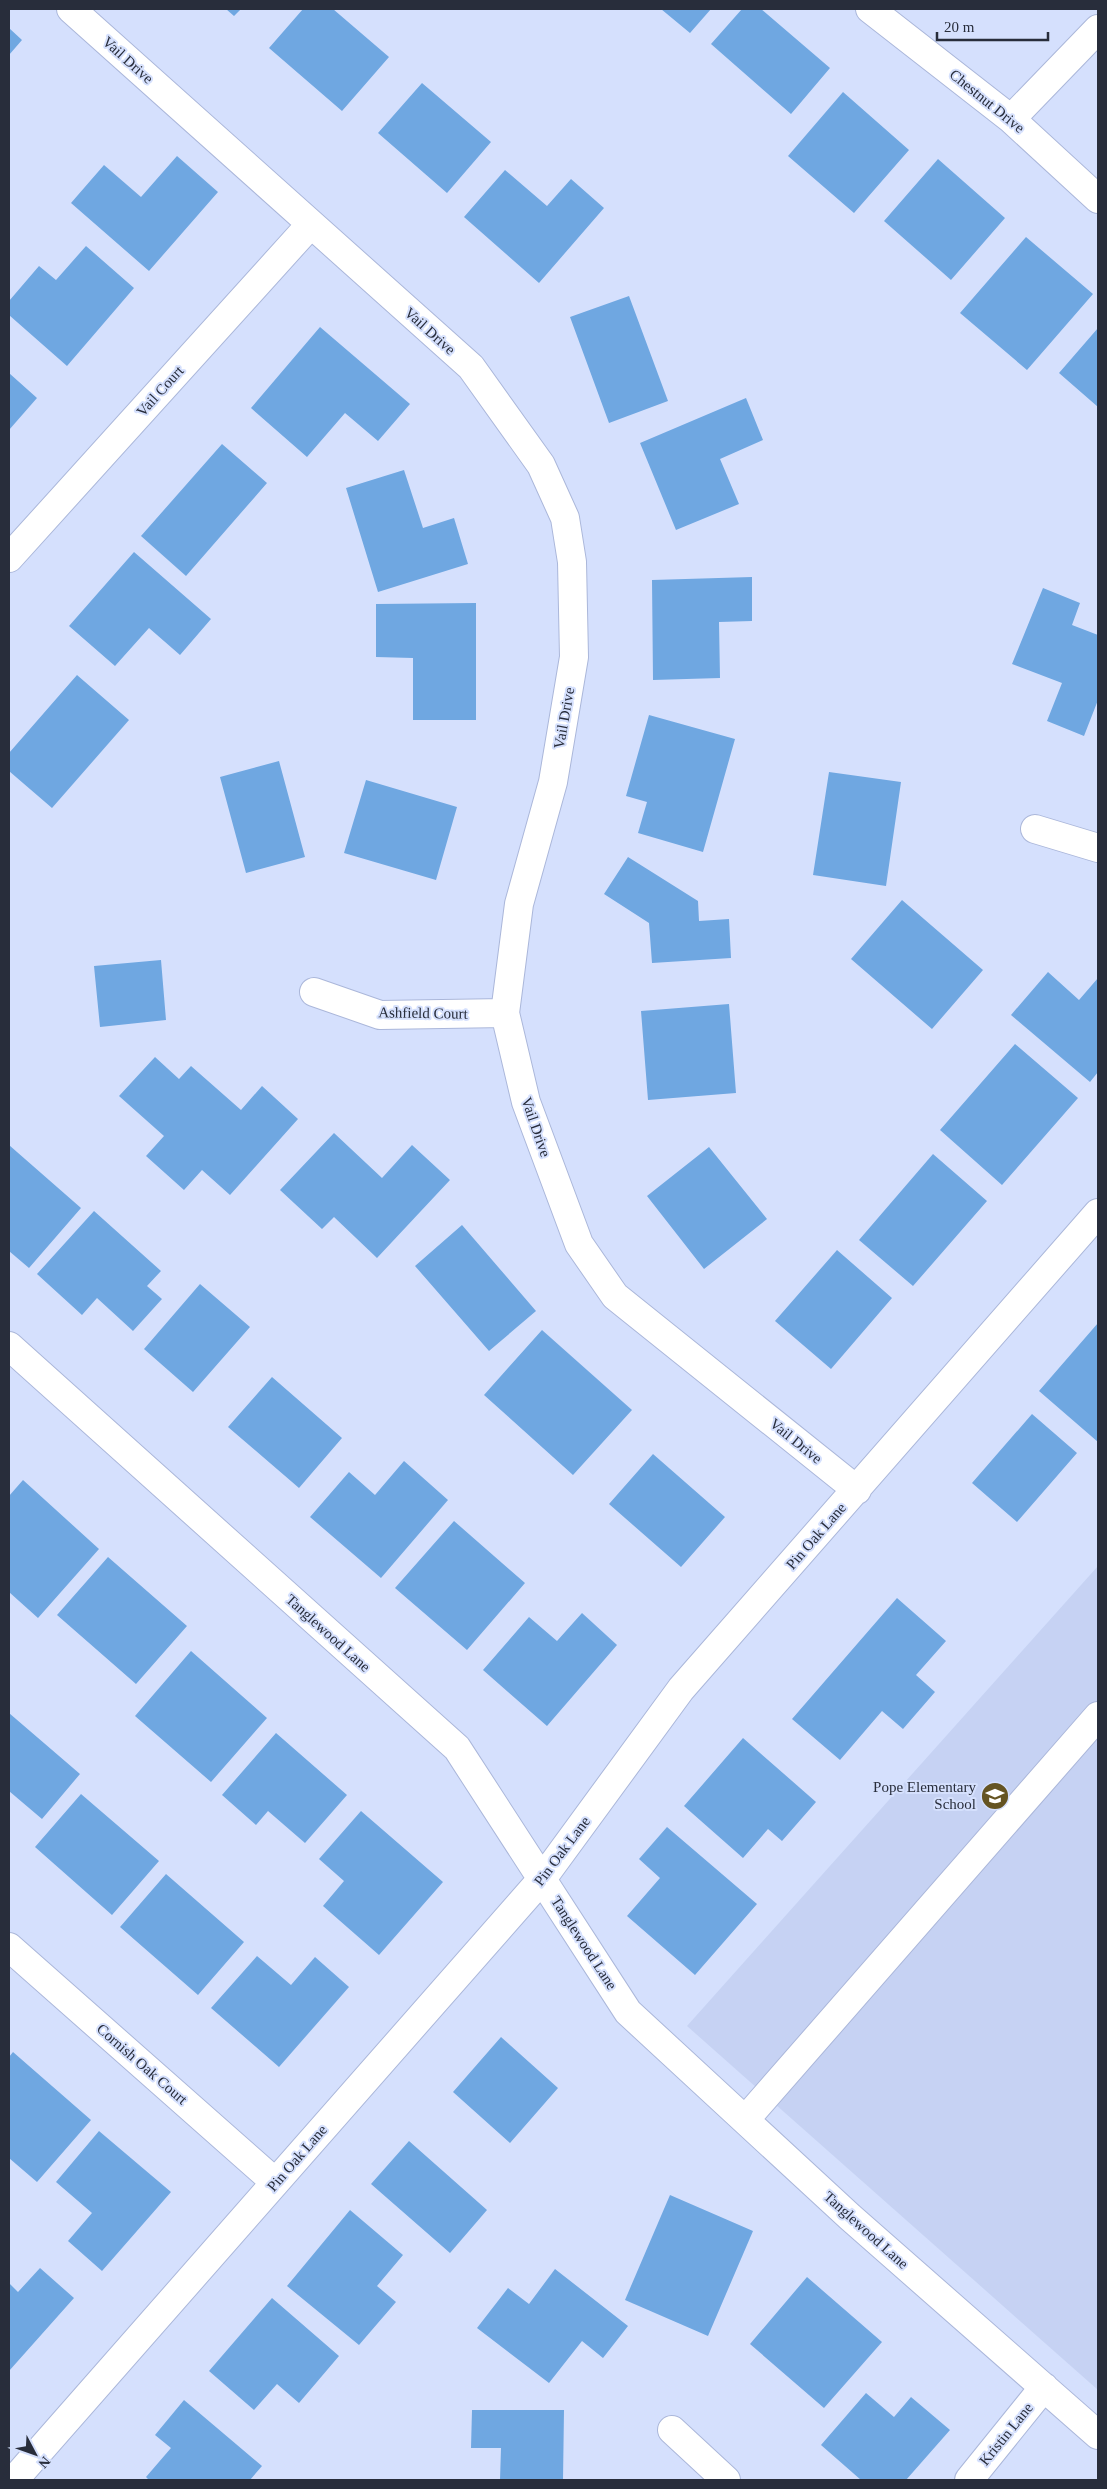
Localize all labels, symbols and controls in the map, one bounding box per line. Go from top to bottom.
scale bar [937,10,1048,42]
text: 20 m [944,19,975,35]
street label: Vail Drive [100,33,157,87]
street label: Chestnut Drive [947,66,1028,136]
street label: Vail Drive [402,304,459,358]
street label: Vail Court [133,362,187,419]
street label: Vail Drive [551,686,577,750]
street label: Ashfield Court [378,1004,469,1022]
street label: Vail Drive [518,1095,554,1159]
street label: Vail Drive [767,1415,825,1467]
street label: Pin Oak Lane [783,1499,849,1572]
street label: Tanglewood Lane [283,1591,374,1675]
place label: Pope Elementary School [873,1779,976,1812]
school or university icon: Pope Elementary School [980,1781,1010,1811]
street label: Pin Oak Lane [531,1813,593,1889]
street label: Tanglewood Lane [548,1893,620,1993]
street label: Cornish Oak Court [94,2021,191,2108]
street label: Pin Oak Lane [264,2121,330,2194]
street label: Tanglewood Lane [821,2188,912,2272]
street label: Kristin Lane [976,2399,1036,2468]
north arrow [10,2429,60,2479]
text: N [35,2453,53,2471]

